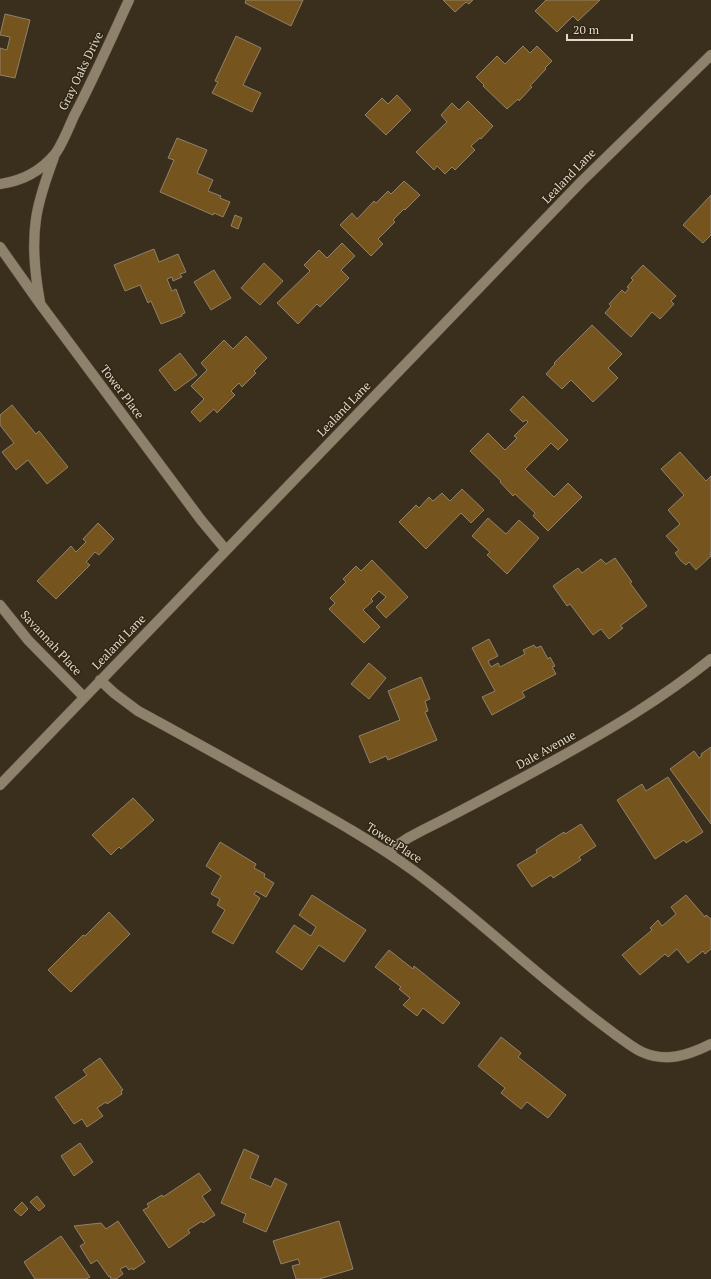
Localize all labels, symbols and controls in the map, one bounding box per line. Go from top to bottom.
scale bar [567,16,632,42]
text: 20 m [573,22,600,37]
street label: Gray Oaks Drive [55,29,106,113]
street label: Lealand Lane [539,145,599,206]
street label: Tower Place [97,362,148,422]
street label: Lealand Lane [314,378,374,439]
street label: Savannah Place [18,607,85,678]
street label: Lealand Lane [89,611,149,672]
street label: Dale Avenue [513,727,578,772]
street label: Tower Place [364,819,425,866]

